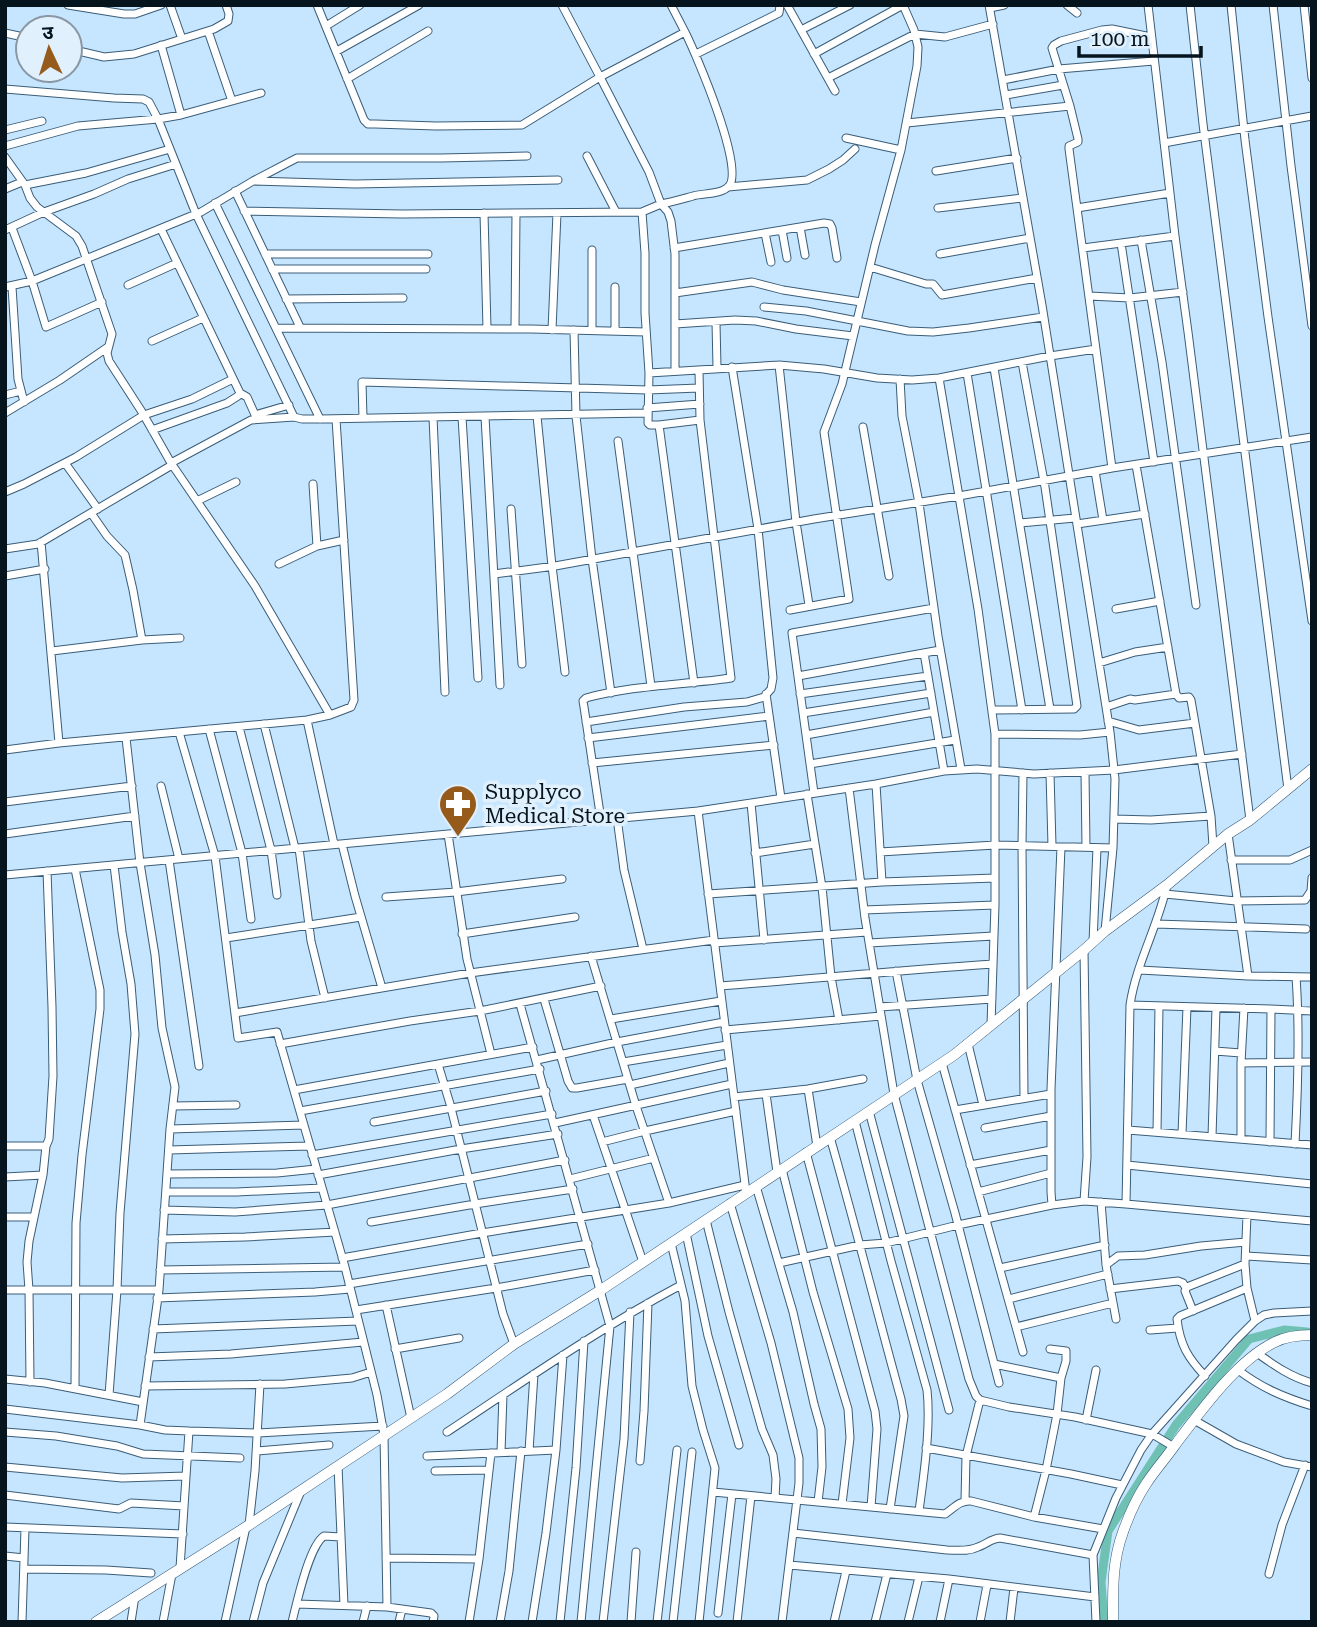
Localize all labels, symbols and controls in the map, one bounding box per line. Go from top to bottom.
north arrow [14,14,84,84]
scale bar [1079,14,1202,58]
text: उ [41,21,55,44]
text: 100 m [1090,27,1150,51]
place label: Supplyco Medical Store [485,780,625,828]
pharmacy icon: Supplyco Medical Store [437,783,479,838]

